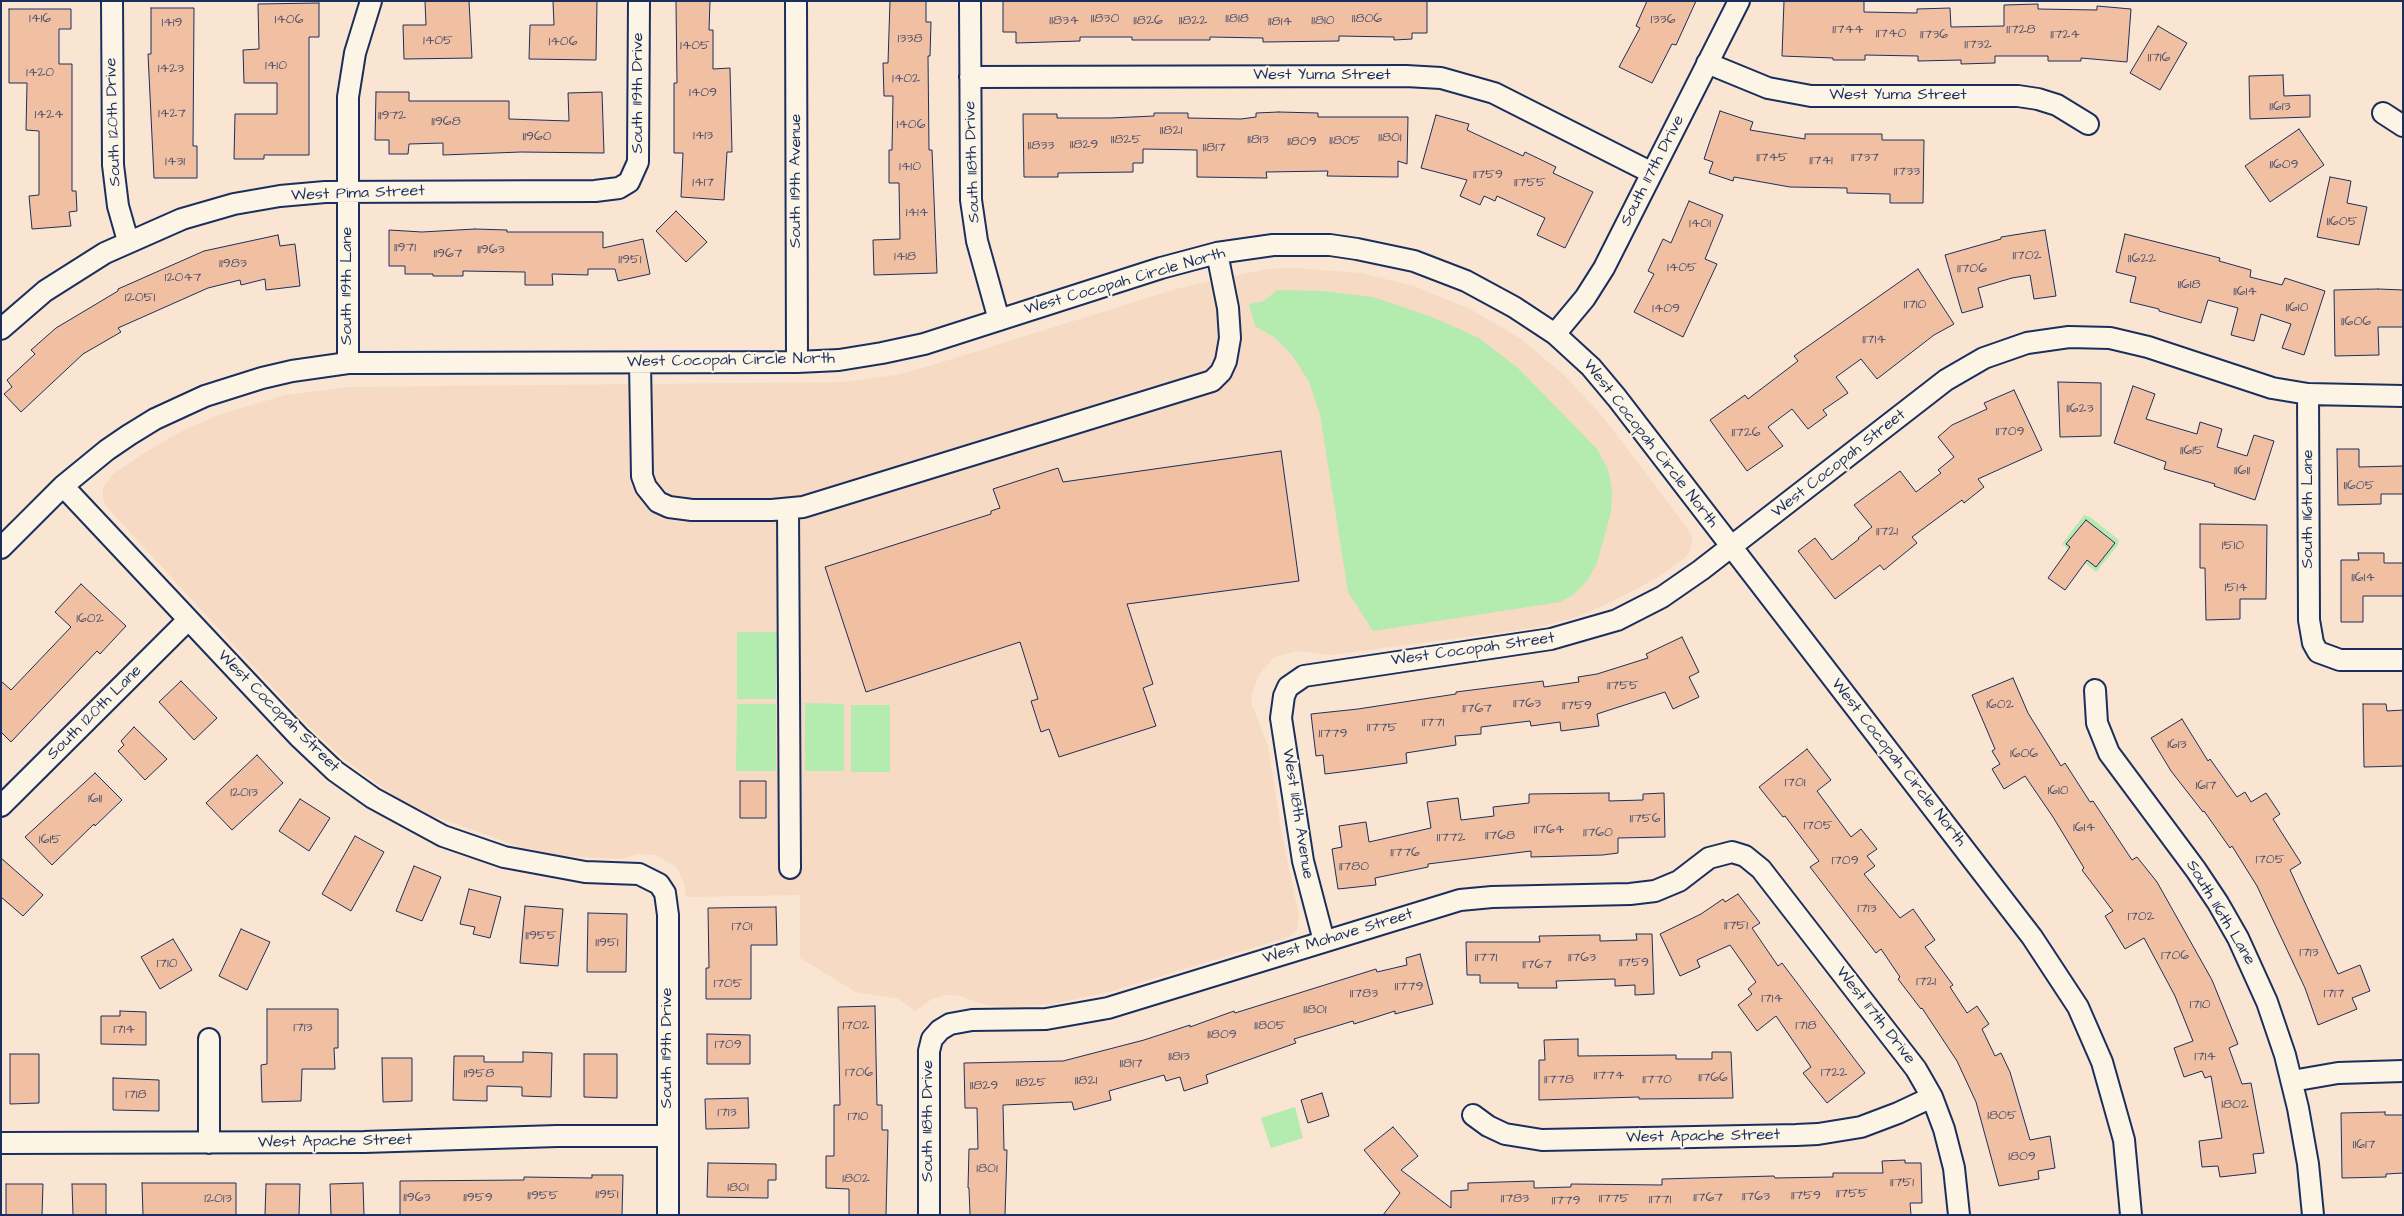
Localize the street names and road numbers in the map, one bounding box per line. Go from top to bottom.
street label: South 119th Drive [629,33,649,153]
street label: South 120th Drive [102,57,126,187]
street label: West Yuma Street [1253,66,1391,86]
street label: West Yuma Street [1829,86,1967,106]
street label: South 118th Drive [961,101,985,223]
street label: South 117th Drive [1617,113,1689,229]
street label: South 119th Avenue [787,114,807,248]
street label: West Pima Street [291,182,425,206]
street label: South 119th Lane [338,227,358,345]
street label: West Cocopah Circle North [1022,244,1228,320]
street label: West Cocopah Circle North [627,350,835,372]
street label: West Cocopah Circle North [1578,356,1722,532]
street label: West Cocopah Street [1768,406,1910,522]
street label: South 116th Lane [2299,449,2319,568]
street label: West Cocopah Street [1390,629,1556,671]
street label: West Cocopah Street [213,647,343,777]
street label: South 120th Lane [44,662,146,764]
street label: West Cocopah Circle North [1826,675,1970,851]
street label: West 118th Avenue [1277,747,1317,881]
street label: South 116th Lane [2181,857,2259,969]
street label: West Mohave Street [1261,905,1415,969]
street label: West 117th Drive [1831,964,1919,1068]
street label: South 119th Drive [658,988,678,1108]
street label: South 118th Drive [919,1060,939,1182]
street label: West Apache Street [1626,1126,1780,1148]
street label: West Apache Street [258,1131,412,1153]

